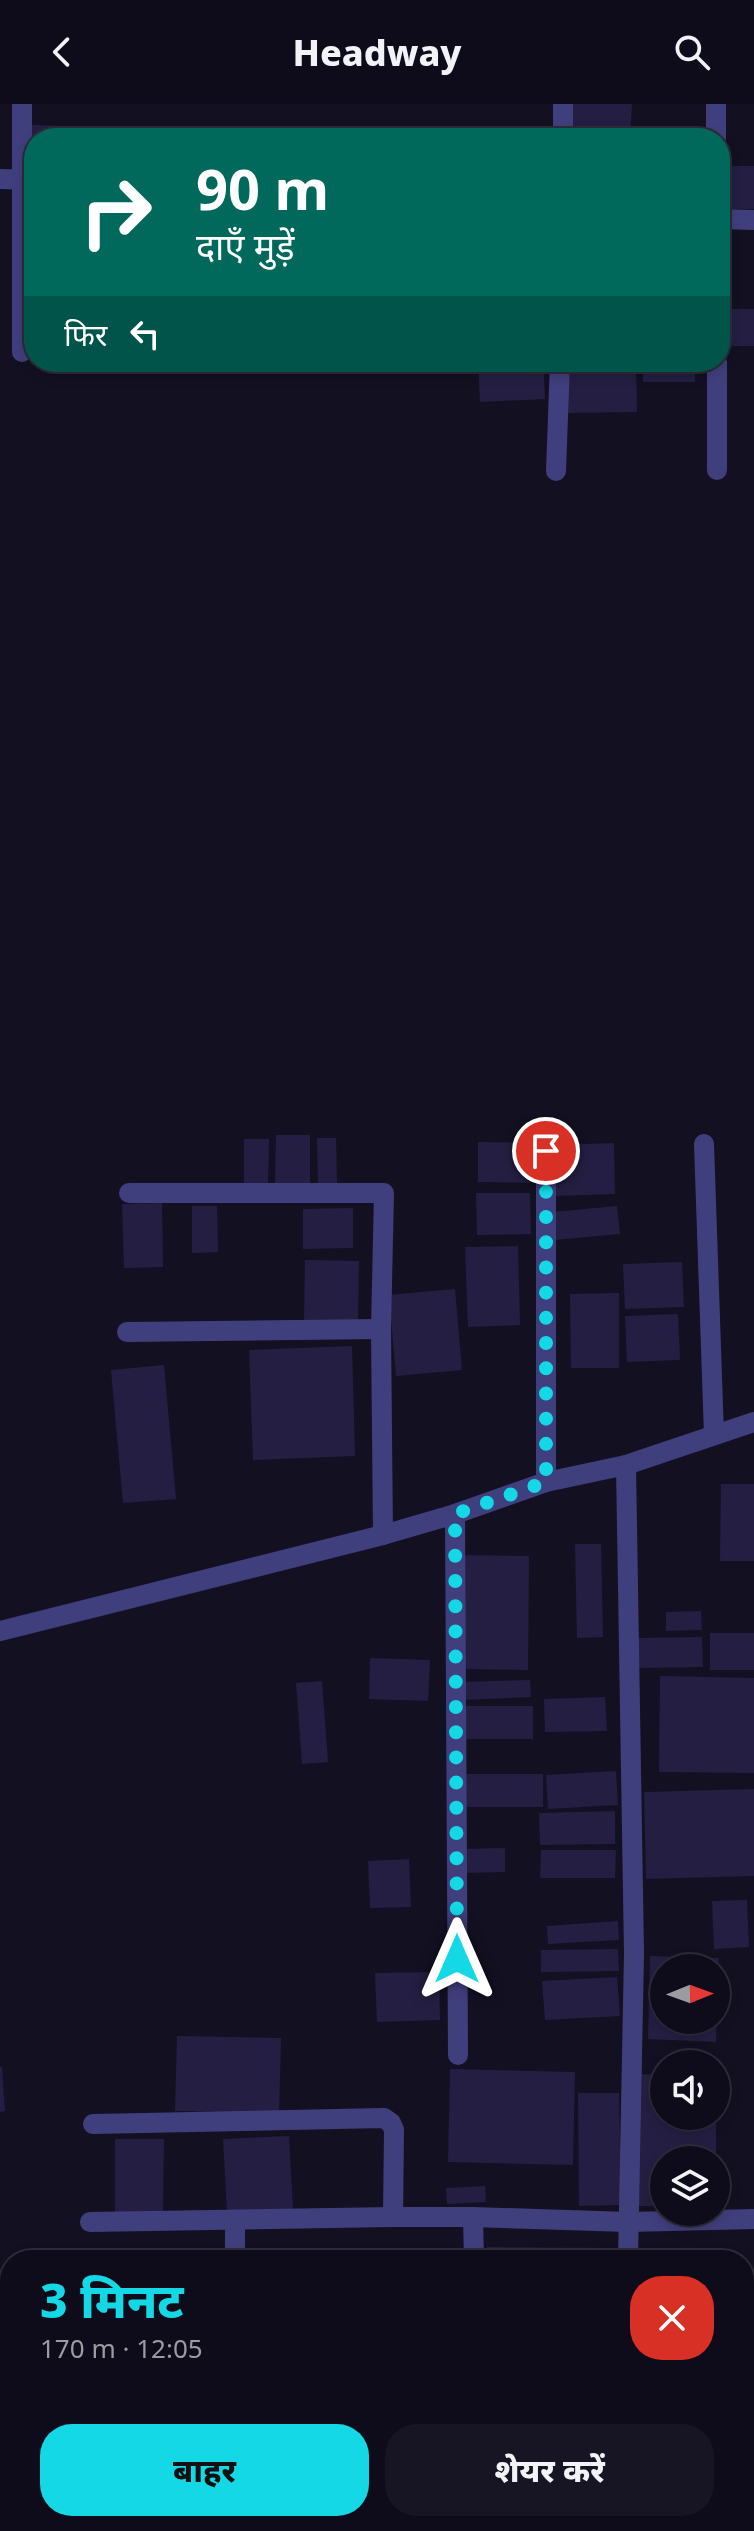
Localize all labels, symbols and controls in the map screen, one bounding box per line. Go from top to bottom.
text: Headway [292,28,462,77]
icon: back [40,30,84,74]
icon: search [670,30,714,74]
text: 90 m [196,150,329,226]
icon: right [64,160,168,264]
text: दाएँ मुड़ें [196,222,295,271]
icon: left [123,312,167,356]
text: फिर [64,314,107,355]
pin [512,1117,580,1185]
icon: arrive [524,1129,568,1173]
position arrow [415,1917,499,2001]
north arrow [650,1954,730,2034]
map controls [650,1954,730,2226]
button: sound [650,2050,730,2130]
button: layers [650,2146,730,2226]
text: 3 मिनट [40,2267,184,2332]
button: close [630,2276,714,2360]
text: 170 m · 12:05 [40,2330,203,2366]
button: बाहर [40,2424,369,2516]
button: शेयर करें [385,2424,714,2516]

